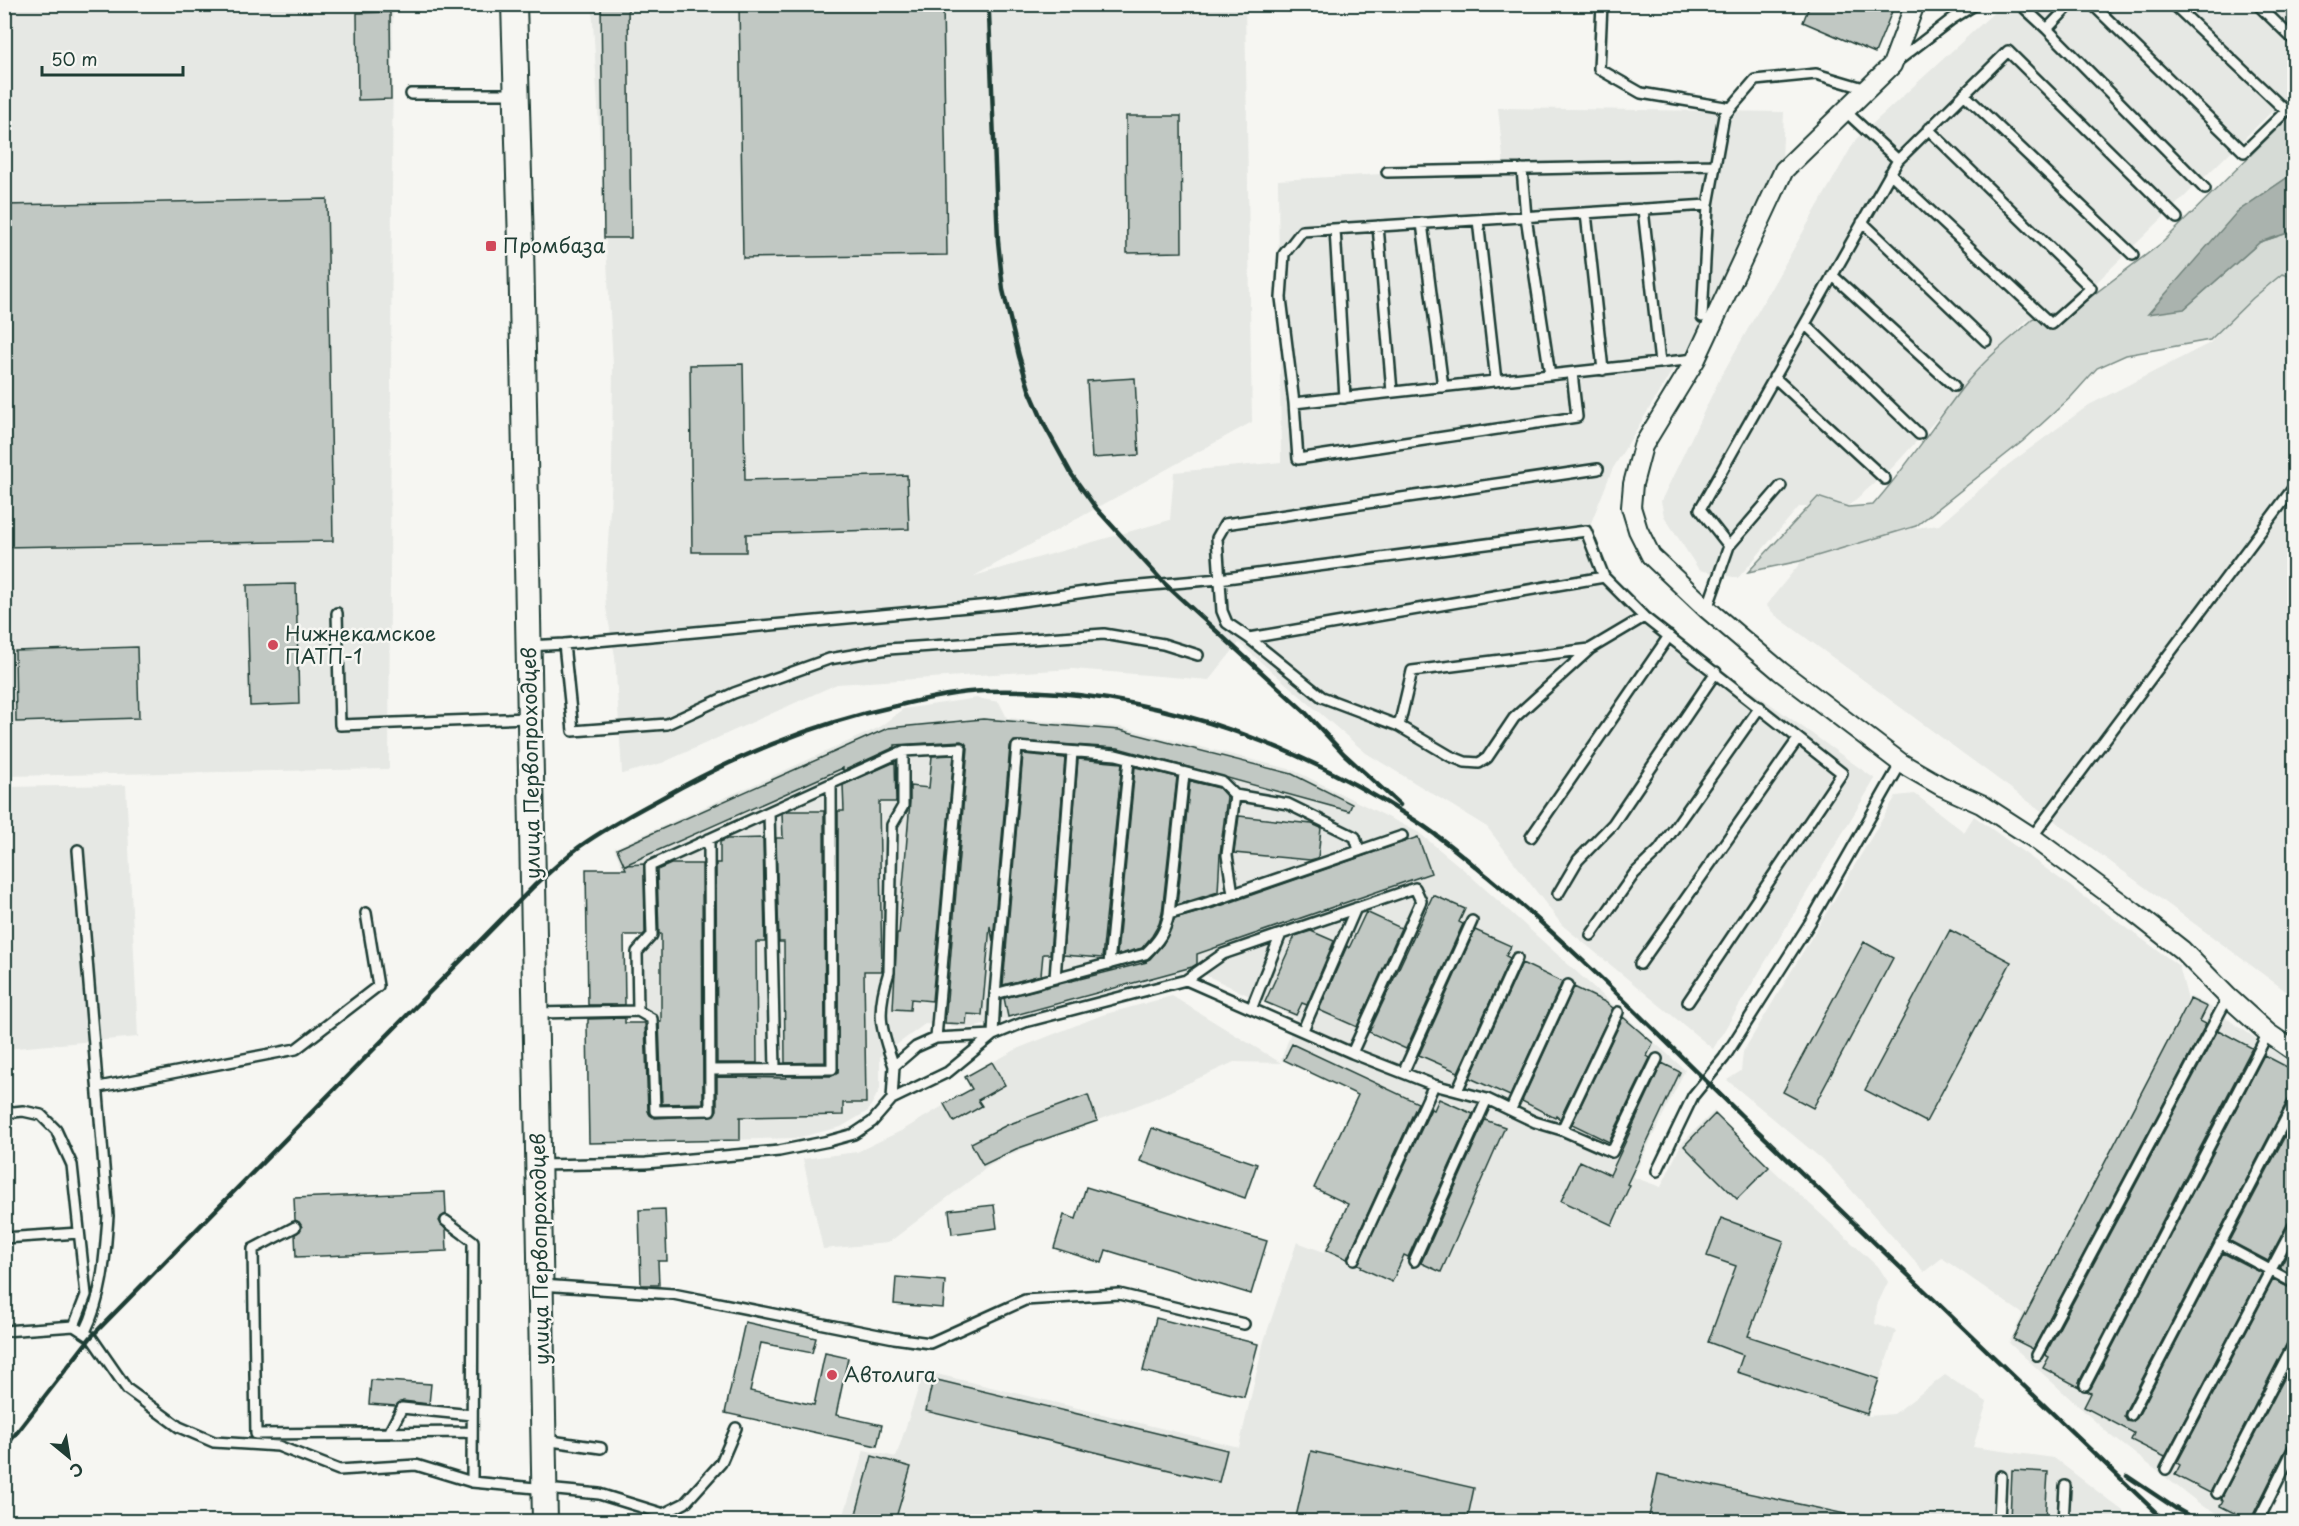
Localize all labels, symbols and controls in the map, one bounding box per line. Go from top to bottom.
scale bar [42,39,183,77]
text: 50 m [51,45,98,72]
place label: Промбаза [503,230,606,260]
marker: Промбаза [484,239,498,253]
place label: Нижнекамское ПАТП-1 [285,618,436,671]
marker: Нижнекамское ПАТП-1 [266,638,280,652]
street label: улица Первопроходцев [513,647,547,879]
street label: улица Первопроходцев [522,1133,556,1365]
place label: Автолига [844,1359,937,1389]
marker: Автолига [825,1368,839,1382]
north arrow [39,1427,99,1487]
text: С [66,1457,88,1484]

